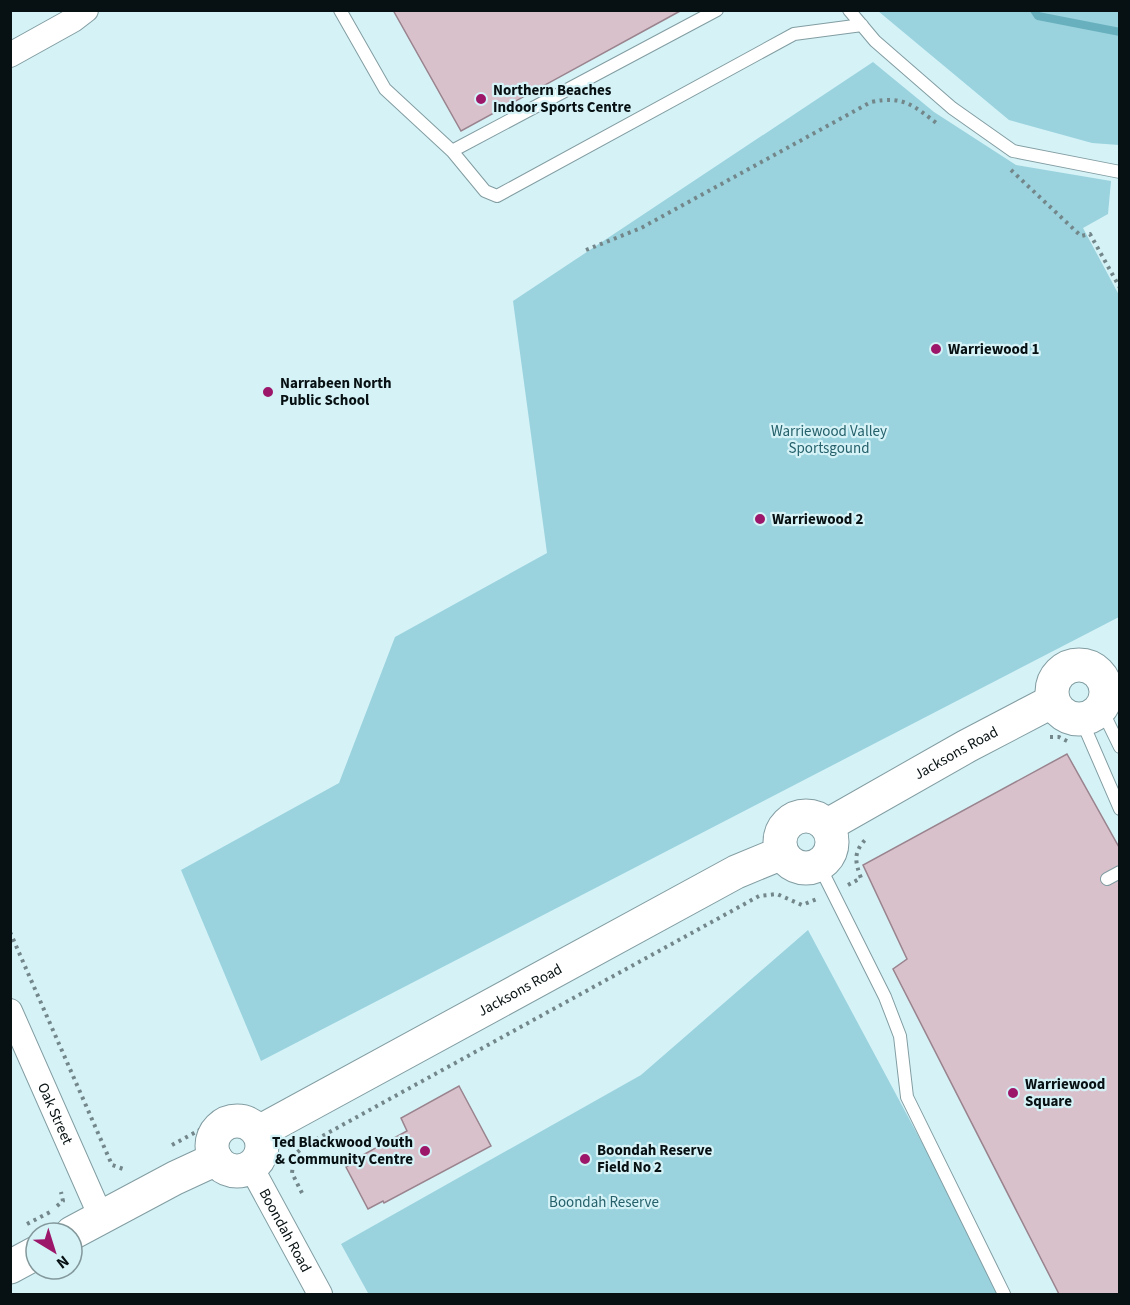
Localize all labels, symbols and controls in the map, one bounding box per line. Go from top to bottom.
place label: Northern Beaches Indoor Sports Centre [493,80,631,118]
marker: Northern Beaches Indoor Sports Centre [474,92,488,106]
place label: Warriewood 1 [948,339,1039,360]
marker: Warriewood 1 [929,342,943,356]
place label: Narrabeen North Public School [280,373,392,411]
marker: Narrabeen North Public School [261,385,275,399]
park label: Warriewood Valley Sportsgound [771,421,887,459]
place label: Warriewood 2 [772,509,863,530]
marker: Warriewood 2 [753,512,767,526]
street label: Jacksons Road [910,721,1002,785]
street label: Jacksons Road [474,958,566,1021]
place label: Warriewood Square [1025,1074,1105,1112]
street label: Oak Street [32,1079,78,1148]
marker: Warriewood Square [1006,1086,1020,1100]
place label: Ted Blackwood Youth & Community Centre [272,1132,413,1170]
place label: Boondah Reserve Field No 2 [597,1140,712,1178]
marker: Ted Blackwood Youth & Community Centre [418,1144,432,1158]
marker: Boondah Reserve Field No 2 [578,1152,592,1166]
street label: Boondah Road [254,1185,317,1276]
park label: Boondah Reserve [549,1192,659,1213]
north arrow [24,1221,84,1281]
text: N [52,1250,74,1274]

